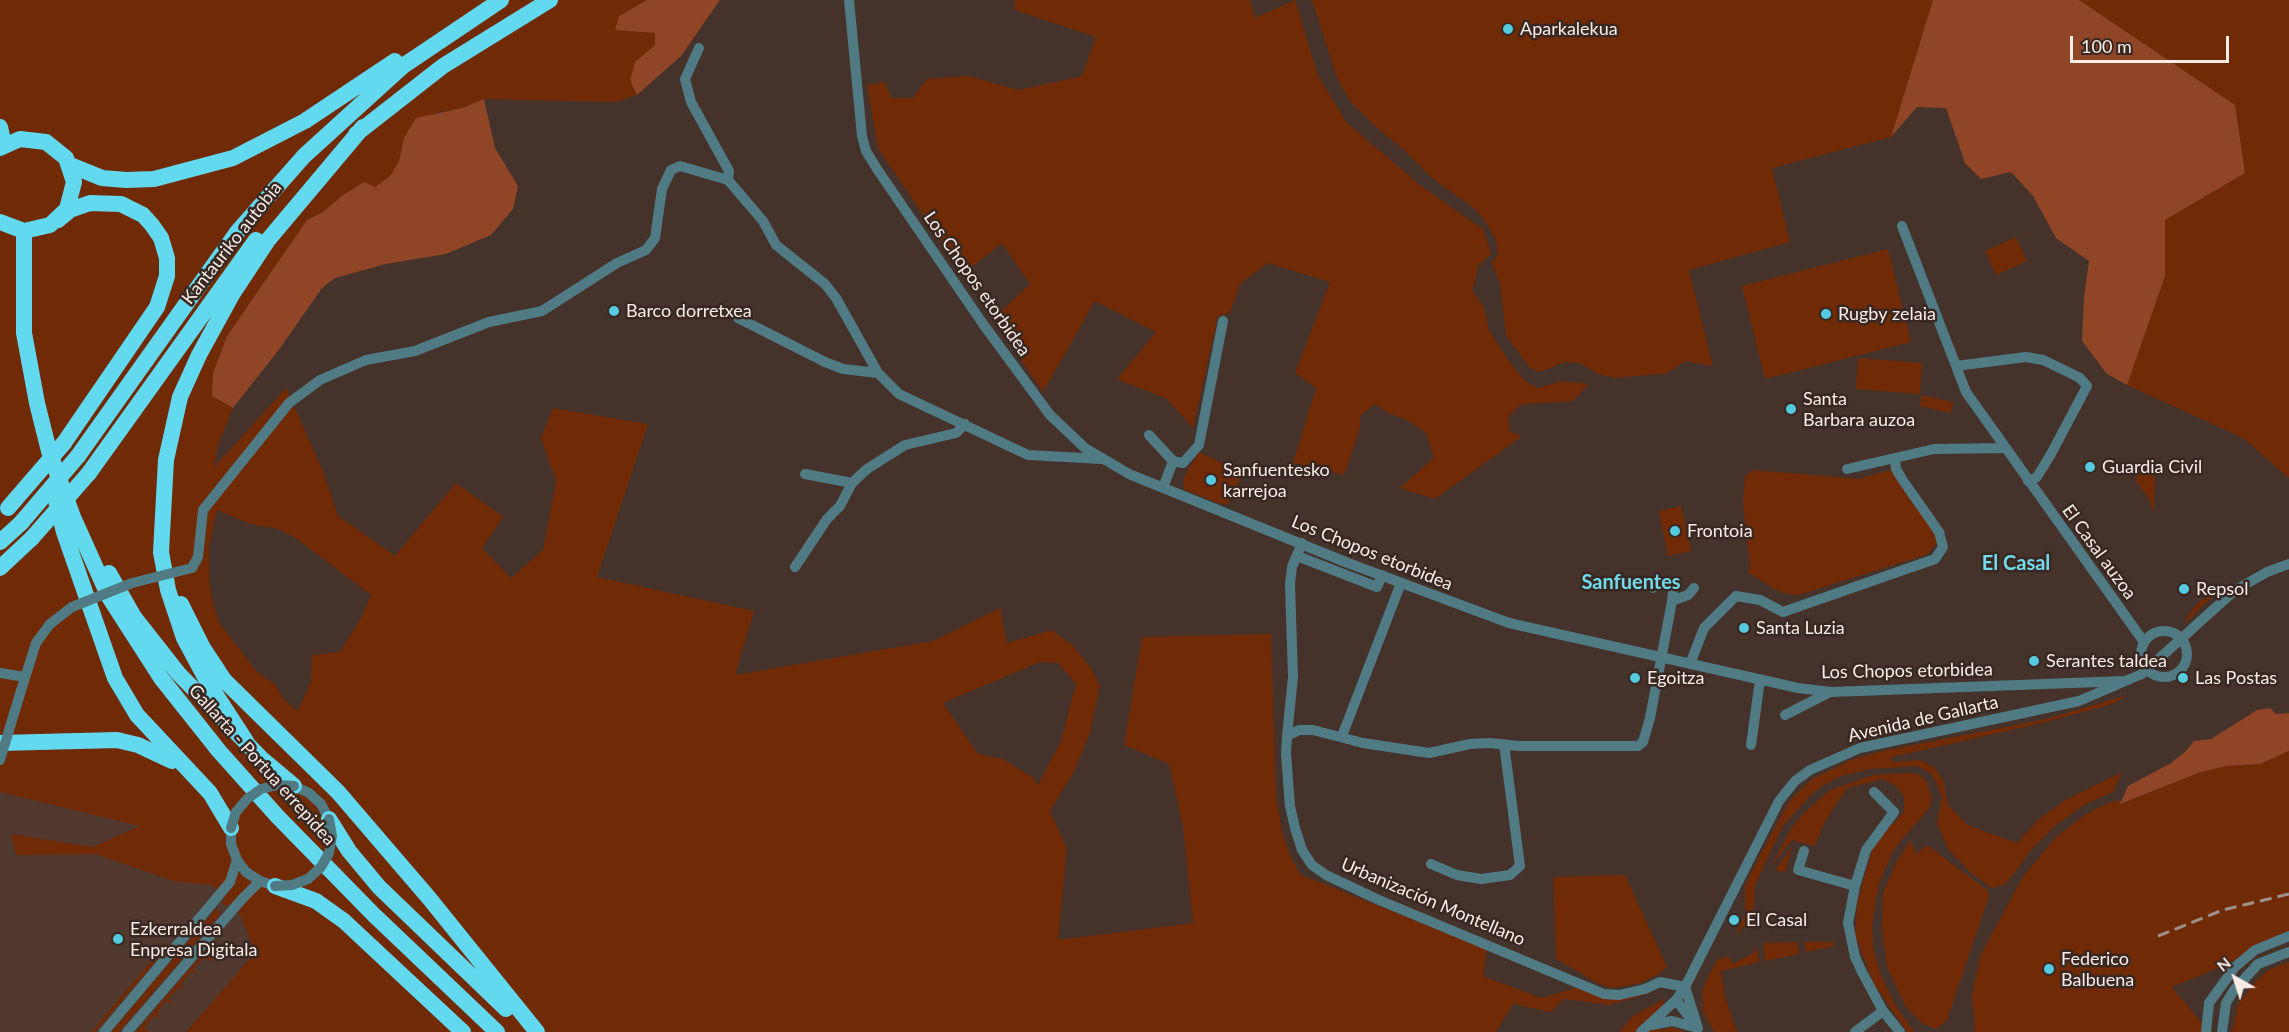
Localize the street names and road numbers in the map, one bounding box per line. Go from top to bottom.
street label: Kantauriko autobia [177,177,287,309]
street label: Los Chopos etorbidea [919,207,1035,361]
street label: El Casal auzoa [2057,500,2141,604]
street label: Los Chopos etorbidea [1288,511,1456,595]
street label: Los Chopos etorbidea [1821,659,1993,683]
street label: Gallarta - Portua errepidea [184,680,340,850]
street label: Avenida de Gallarta [1846,691,2000,747]
street label: Urbanización Montellano [1338,853,1528,951]

